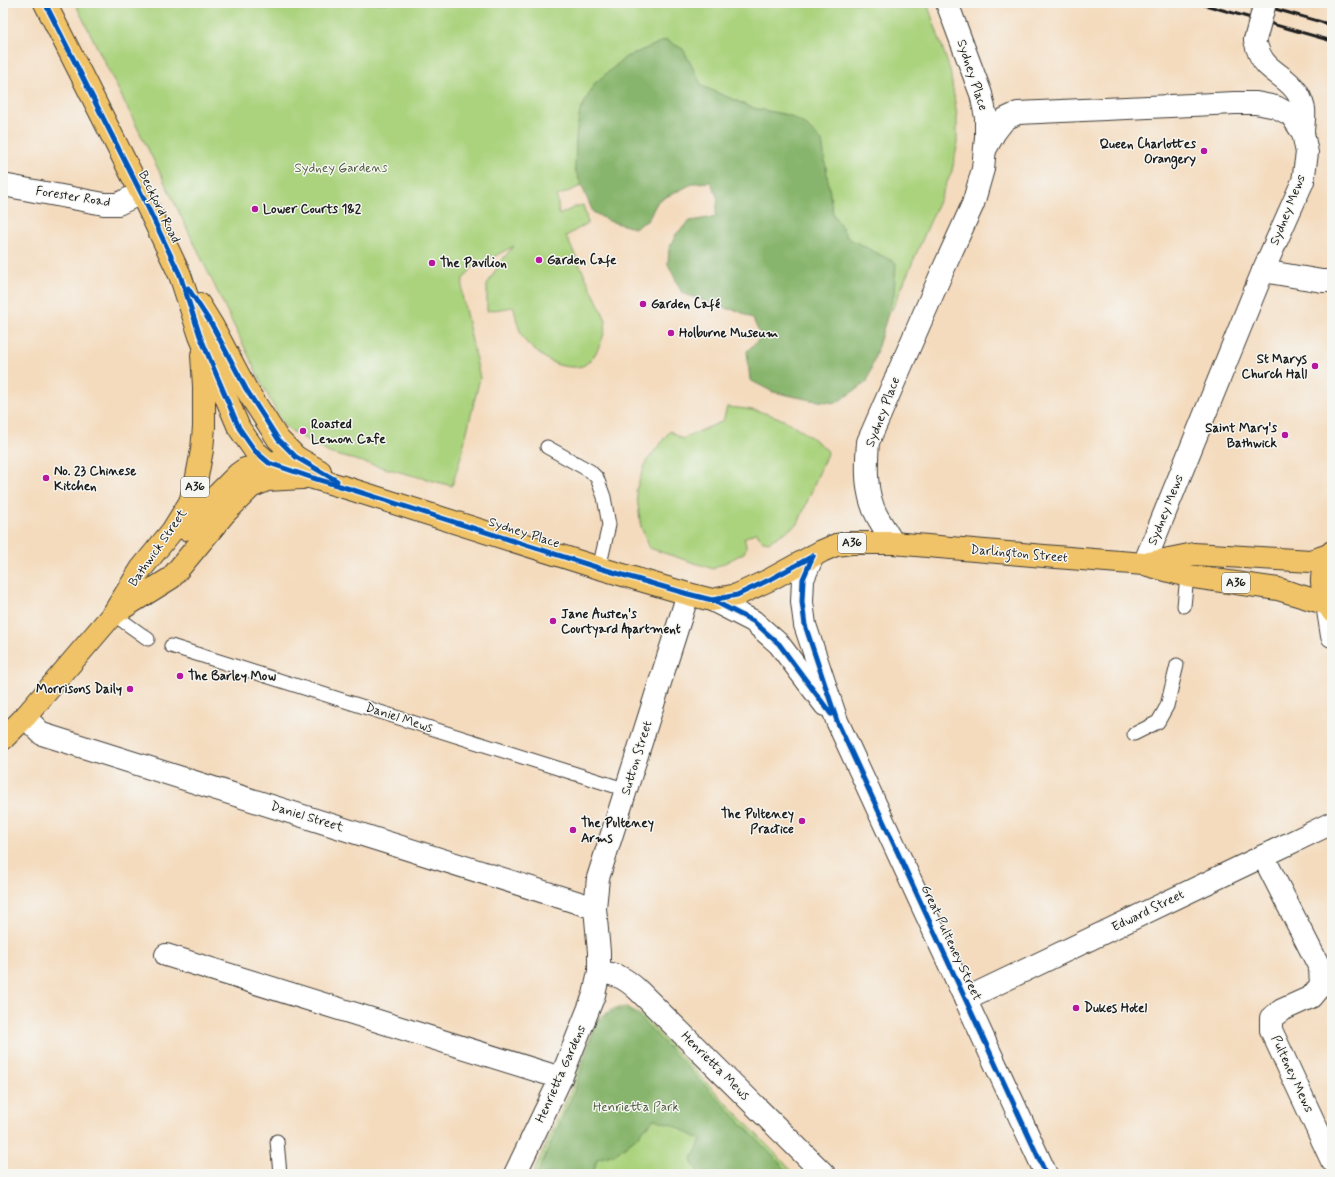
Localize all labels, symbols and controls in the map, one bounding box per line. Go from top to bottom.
street label: Sydney Place [952,37,992,113]
place label: Queen Charlottes Orangery [1099,136,1196,170]
marker: Queen Charlottes Orangery [1199,146,1209,156]
park label: Sydney Gardens [295,160,388,177]
street label: Beckford Road [132,168,184,247]
street label: Sydney Mews [1266,172,1310,248]
street label: Forester Road [35,183,111,211]
place label: Lower Courts 1&2 [263,201,362,218]
marker: Lower Courts 1&2 [250,204,260,214]
place label: Garden Cafe [547,252,617,269]
place label: The Pavilion [440,255,507,272]
marker: Garden Cafe [534,255,544,265]
marker: The Pavilion [427,258,437,268]
place label: Garden Café [651,296,720,313]
marker: Garden Café [638,299,648,309]
place label: Holburne Museum [679,325,779,342]
marker: Holburne Museum [666,328,676,338]
place label: St Marys Church Hall [1241,351,1307,383]
marker: St Marys Church Hall [1310,361,1320,371]
street label: Sydney Place [862,374,904,450]
place label: Roasted Lemon Cafe [311,416,386,448]
place label: Saint Mary's Bathwick [1205,420,1278,452]
marker: Roasted Lemon Cafe [298,426,308,436]
marker: Saint Mary's Bathwick [1280,430,1290,440]
place label: No. 23 Chinese Kitchen [54,463,136,495]
street label: Sydney Mews [1144,472,1188,548]
marker: No. 23 Chinese Kitchen [41,473,51,483]
road number: A36 [181,477,209,497]
street label: Bathwick Street [125,506,191,590]
street label: Sydney Place [486,513,562,553]
road number: A36 [838,533,866,553]
street label: Darlington Street [969,541,1069,569]
road number: A36 [1222,573,1250,593]
place label: Jane Austen's Courtyard Apartment [561,606,681,639]
marker: Jane Austen's Courtyard Apartment [548,616,558,626]
place label: The Barley Mow [188,668,276,685]
marker: The Barley Mow [175,671,185,681]
place label: Morrisons Daily [36,681,122,698]
marker: Morrisons Daily [125,684,135,694]
street label: Daniel Mews [363,699,435,737]
street label: Sutton Street [618,719,656,797]
street label: Daniel Street [268,798,346,836]
place label: The Pulteney Practice [721,806,794,838]
place label: The Pulteney Arms [581,815,654,847]
marker: The Pulteney Practice [797,816,807,826]
marker: The Pulteney Arms [568,825,578,835]
street label: Great Pulteney Street [917,882,985,1004]
street label: Edward Street [1109,886,1187,936]
place label: Dukes Hotel [1084,1000,1148,1017]
marker: Dukes Hotel [1071,1003,1081,1013]
street label: Henrietta Gardens [532,1022,590,1126]
street label: Henrietta Mews [677,1028,753,1104]
street label: Pulteney Mews [1267,1033,1317,1116]
park label: Henrietta Park [593,1099,679,1116]

